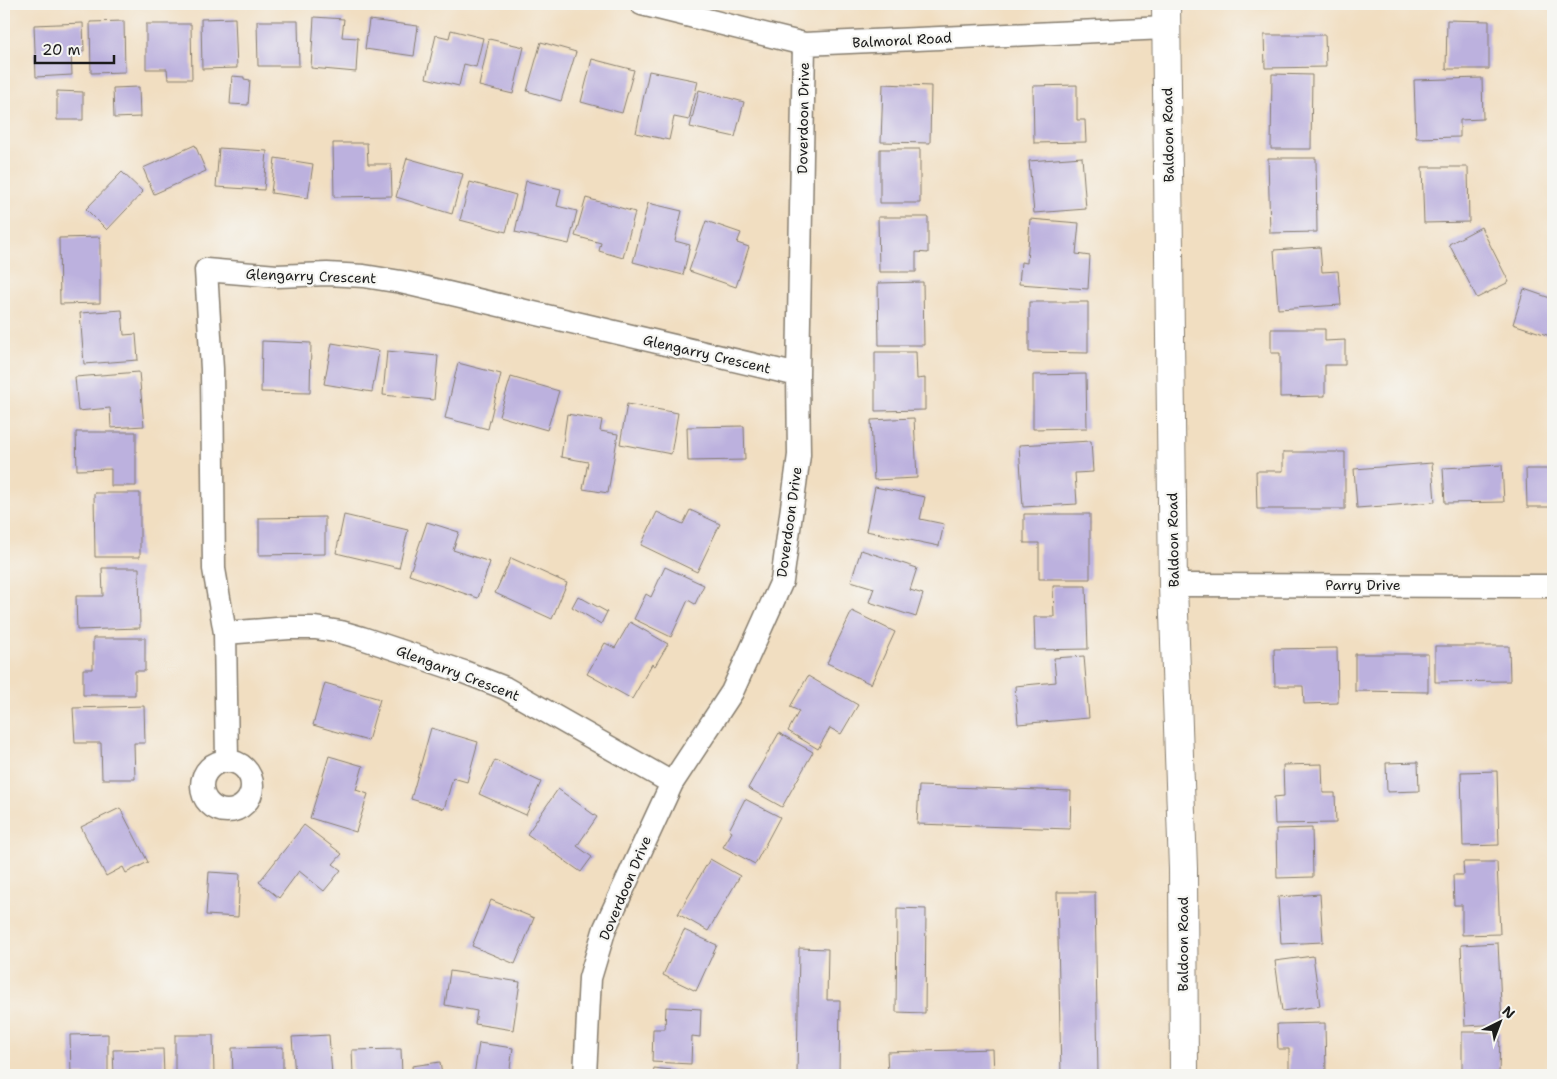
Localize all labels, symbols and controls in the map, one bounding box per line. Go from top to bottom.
street label: Balmoral Road [852,28,952,52]
scale bar [35,32,114,64]
text: 20 m [42,40,81,60]
street label: Doverdoon Drive [793,62,813,174]
street label: Baldoon Road [1158,87,1178,183]
street label: Glengarry Crescent [245,265,377,287]
street label: Glengarry Crescent [641,331,773,377]
street label: Doverdoon Drive [772,465,806,579]
street label: Baldoon Road [1163,492,1183,588]
street label: Parry Drive [1325,576,1401,594]
street label: Glengarry Crescent [394,641,522,705]
street label: Doverdoon Drive [595,833,655,943]
street label: Baldoon Road [1174,896,1192,991]
north arrow [1474,996,1524,1046]
text: N [1499,1002,1519,1023]

